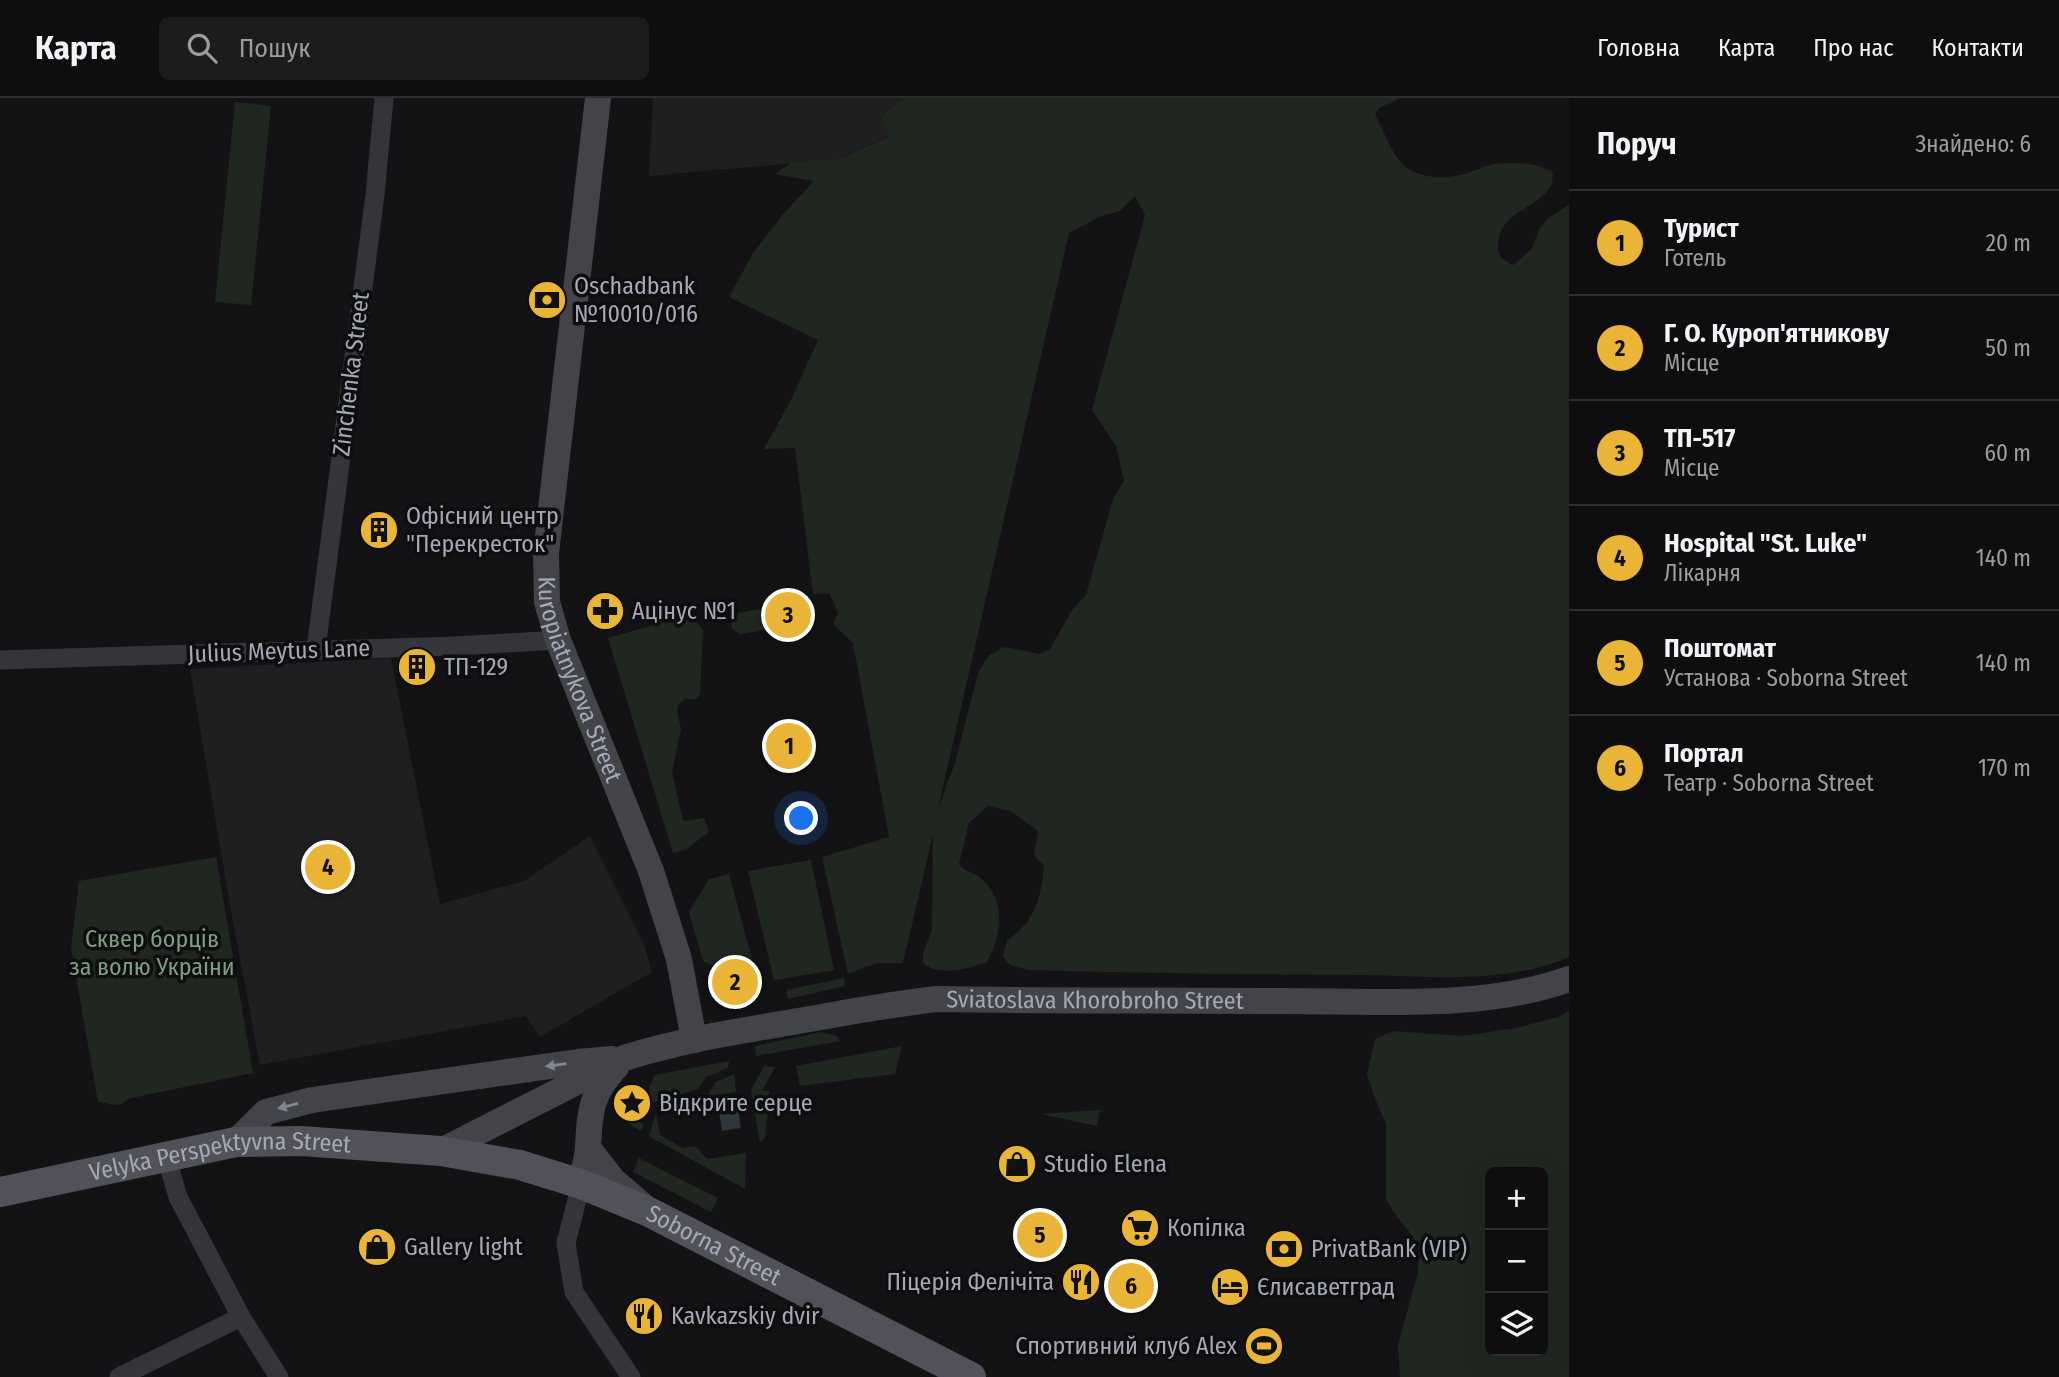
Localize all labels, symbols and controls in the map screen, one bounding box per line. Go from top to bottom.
search box [159,17,649,80]
text: Карта [35,28,117,68]
icon: search [183,29,221,67]
text: Пошук [239,33,310,64]
text: Головна [1597,34,1680,62]
text: Карта [1718,34,1775,62]
text: Про нас [1813,34,1894,62]
text: Контакти [1932,34,2024,62]
text: Поруч [1597,126,1676,162]
text: Знайдено: 6 [1915,130,2031,158]
text: Турист [1664,213,1739,244]
text: 1 [1615,229,1625,257]
text: 20 m [1986,229,2031,257]
text: Готель [1664,244,1726,272]
place label: Oschadbank №10010/016 [574,272,698,328]
bank icon: Oschadbank №10010/016 [526,279,568,321]
street label: Zinchenka Street [327,290,375,457]
text: Г. О. Куроп'ятникову [1664,318,1889,349]
text: 2 [1615,334,1625,362]
text: 50 m [1985,334,2031,362]
text: Місце [1664,349,1719,377]
text: ТП-517 [1664,423,1735,454]
text: 3 [1615,439,1625,467]
text: 60 m [1985,439,2031,467]
text: Місце [1664,454,1719,482]
place label: Офісний центр "Перекресток" [406,502,559,558]
building icon: Офісний центр "Перекресток" [358,509,400,551]
text: Hospital "St. Luke" [1664,528,1867,559]
text: 4 [1614,544,1626,572]
text: 140 m [1976,544,2031,572]
text: Лікарня [1664,559,1741,587]
street label: Kuropiatnykova Street [532,576,628,787]
pin: 3 [765,589,811,641]
pharmacy icon: Ацінус №1 [584,590,626,632]
place label: Ацінус №1 [632,597,736,625]
text: Поштомат [1664,633,1776,664]
street label: Julius Meytus Lane [187,634,371,668]
building icon: ТП-129 [396,646,438,688]
text: 5 [1614,649,1626,677]
text: 140 m [1976,649,2031,677]
place label: ТП-129 [444,653,508,681]
text: Установа · Soborna Street [1664,664,1908,692]
pin: 1 [766,720,812,772]
text: Портал [1664,738,1744,769]
text: 6 [1614,754,1626,782]
text: 170 m [1978,754,2031,782]
text: Театр · Soborna Street [1664,769,1874,797]
your location [784,801,818,835]
pin: 4 [305,841,351,893]
park label: Сквер борців за волю України [69,925,235,981]
pin: 2 [712,956,758,1008]
street label: Sviatoslava Khorobroho Street [946,985,1244,1015]
one-way arrow [545,1059,567,1070]
place icon: Відкрите серце [611,1082,653,1124]
place label: Відкрите серце [659,1089,813,1117]
one-way arrow [276,1101,298,1112]
street label: Velyka Perspektyvna Street [87,1127,352,1187]
shop icon: Studio Elena [996,1143,1038,1185]
place label: Studio Elena [1044,1150,1167,1178]
map controls [1485,1167,1548,1356]
button: + [1485,1167,1548,1230]
street label: Soborna Street [642,1199,786,1291]
supermarket icon: Копілка [1119,1207,1161,1249]
pin: 5 [1017,1209,1063,1261]
place label: Копілка [1167,1214,1246,1242]
shop icon: Gallery light [356,1226,398,1268]
bank icon: PrivatBank (VIP) [1263,1228,1305,1270]
button: − [1485,1230,1548,1293]
place label: Gallery light [404,1233,523,1261]
place label: PrivatBank (VIP) [1311,1235,1467,1263]
pin: 6 [1108,1260,1154,1312]
restaurant icon: Піцерія Фелічіта [1060,1261,1102,1303]
hotel icon: Єлисаветград [1209,1266,1251,1308]
place label: Піцерія Фелічіта [887,1268,1054,1296]
place label: Єлисаветград [1257,1273,1395,1301]
button: layers [1485,1293,1548,1356]
restaurant icon: Kavkazskiy dvir [623,1295,665,1337]
place label: Kavkazskiy dvir [671,1302,820,1330]
sports icon: Спортивний клуб Alex [1243,1325,1285,1367]
place label: Спортивний клуб Alex [1015,1332,1237,1360]

